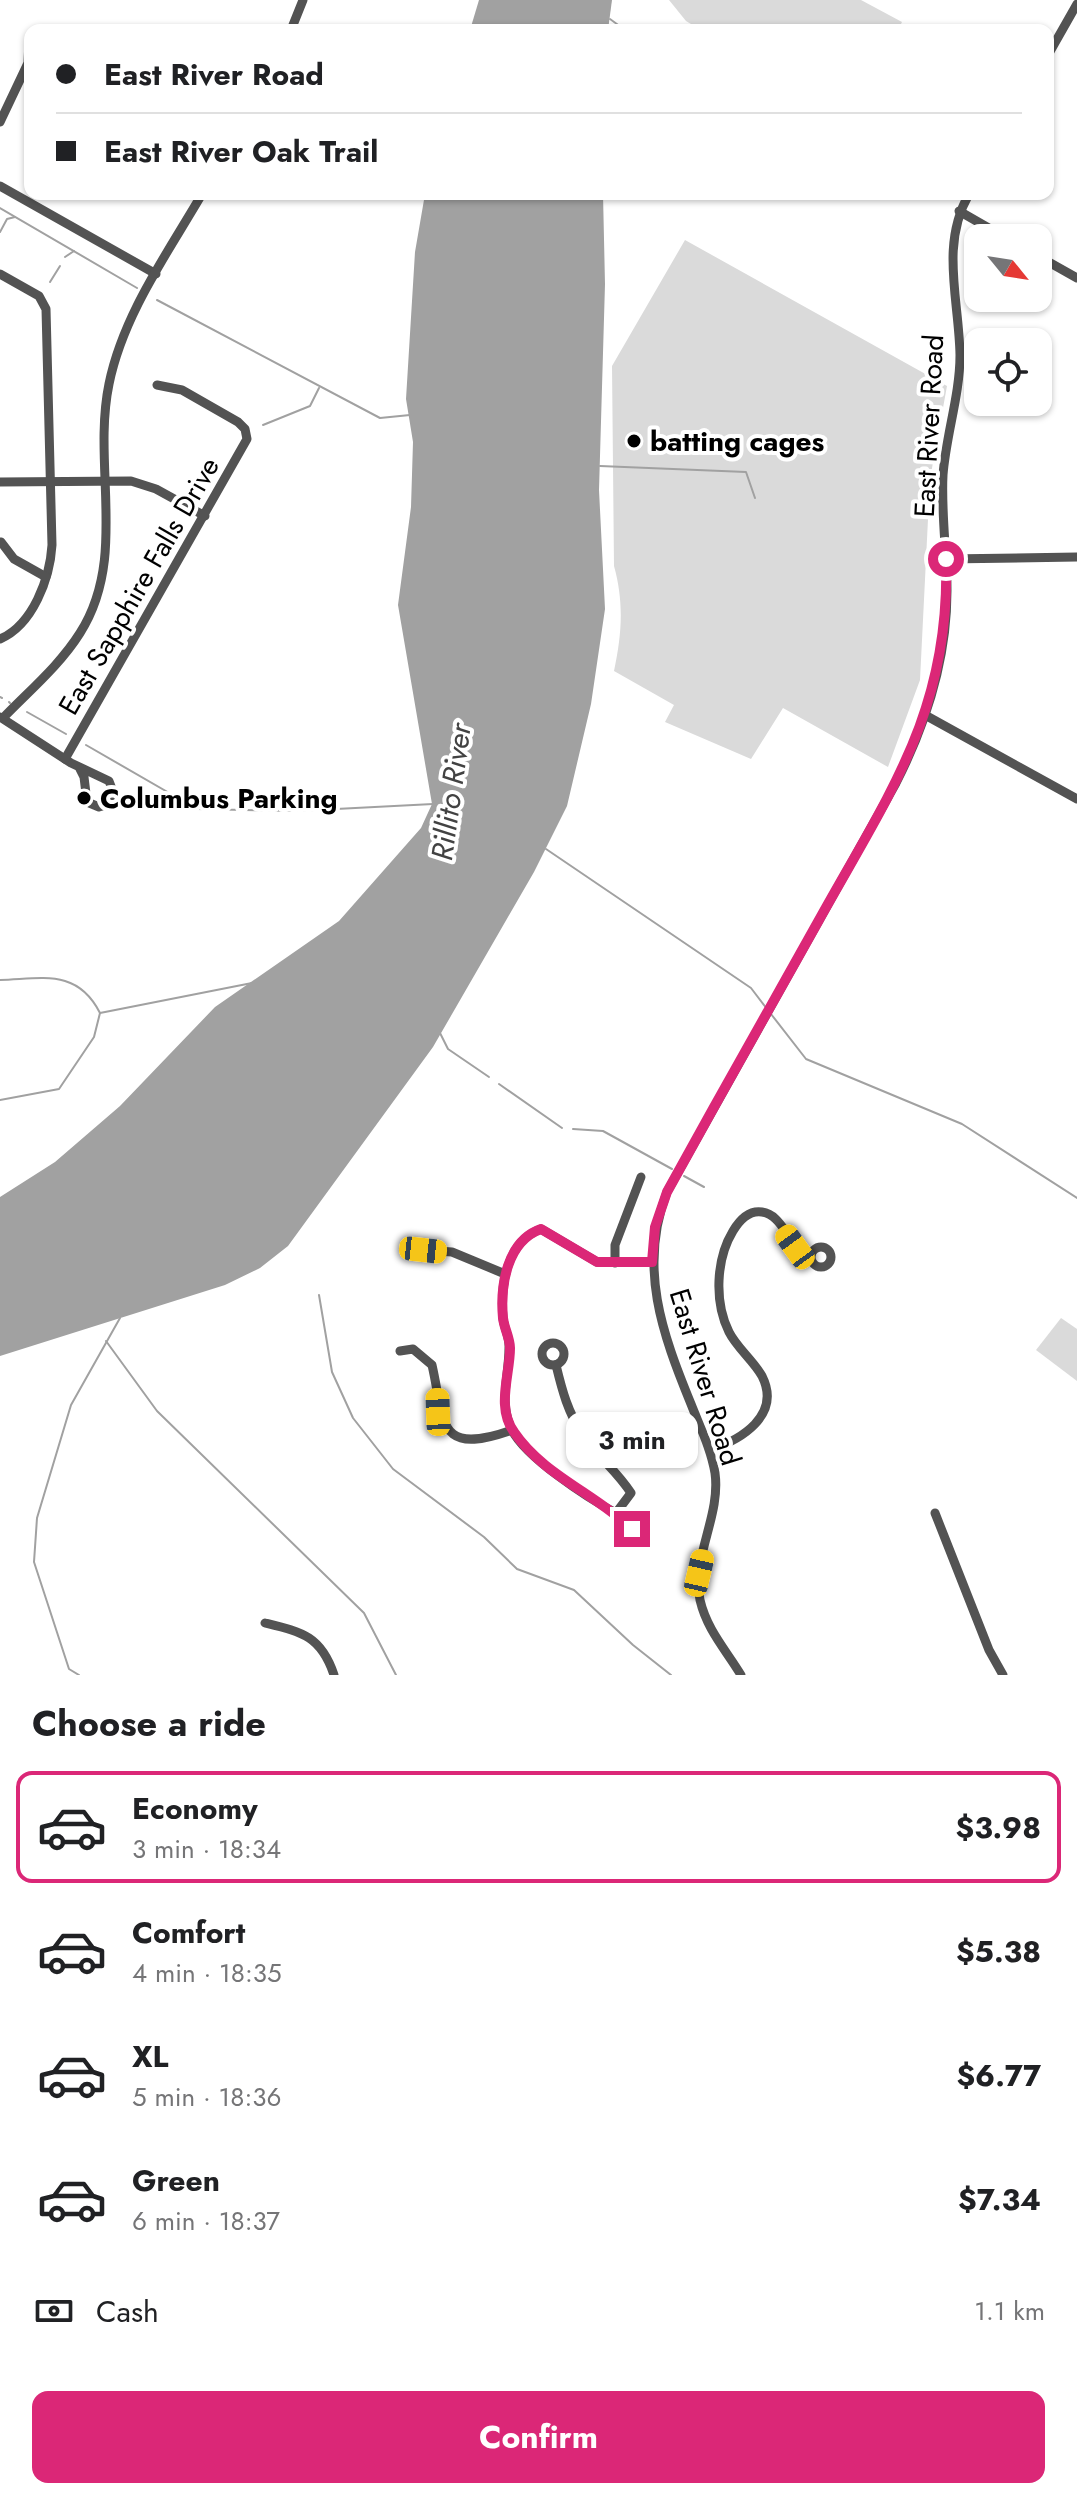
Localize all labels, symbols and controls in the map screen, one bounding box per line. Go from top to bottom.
text: East River Road [104,53,324,96]
text: East River Oak Trail [104,130,378,173]
north arrow [964,224,1052,312]
map controls [964,224,1052,416]
button: locate [964,328,1052,416]
street label: East River Road [904,334,954,518]
place label: batting cages [650,421,825,462]
marker: batting cages [625,432,643,450]
street label: East Sapphire Falls Drive [48,450,230,722]
route start [928,541,964,577]
water label: Rillito River [420,719,482,863]
place label: Columbus Parking [100,778,338,819]
marker: Columbus Parking [75,789,93,807]
car [771,1221,819,1273]
car [398,1236,448,1264]
street label: East River Road [659,1284,751,1470]
car [425,1388,451,1436]
callout: 3 min [566,1413,698,1469]
text: 3 min [598,1421,666,1459]
route end [614,1511,650,1547]
car [682,1547,716,1599]
text: Choose a ride [32,1697,266,1749]
text: Economy [132,1787,258,1830]
icon: car [36,1791,108,1863]
text: $3.98 [956,1806,1041,1849]
text: 3 min · 18:34 [132,1830,281,1868]
text: Comfort [132,1911,245,1954]
icon: car [36,1915,108,1987]
text: $5.38 [956,1930,1041,1973]
text: 4 min · 18:35 [132,1954,282,1992]
text: XL [132,2035,168,2078]
icon: car [36,2039,108,2111]
text: $6.77 [956,2054,1041,2097]
text: 5 min · 18:36 [132,2078,281,2116]
text: Green [132,2159,220,2202]
icon: car [36,2163,108,2235]
text: $7.34 [958,2178,1041,2221]
text: 6 min · 18:37 [132,2202,280,2240]
icon: cash [32,2289,76,2333]
text: Cash [96,2290,159,2333]
text: 1.1 km [974,2292,1045,2330]
button: Confirm [32,2391,1045,2483]

